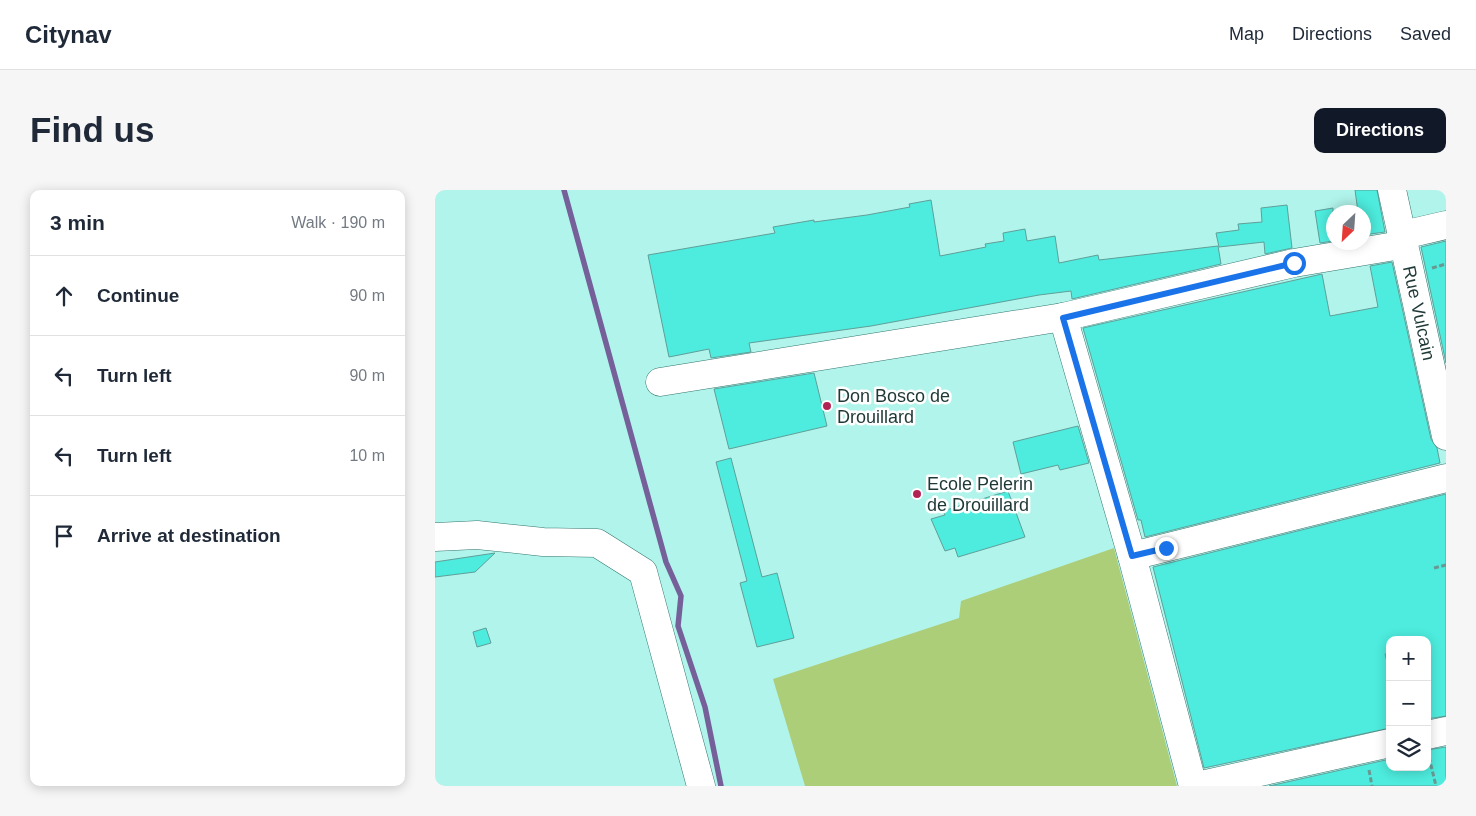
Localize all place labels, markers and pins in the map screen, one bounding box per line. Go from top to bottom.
place label: Don Bosco de Drouillard [837,386,950,427]
marker: Don Bosco de Drouillard [821,400,833,412]
place label: Ecole Pelerin de Drouillard [927,474,1033,515]
marker: Ecole Pelerin de Drouillard [911,488,923,500]

